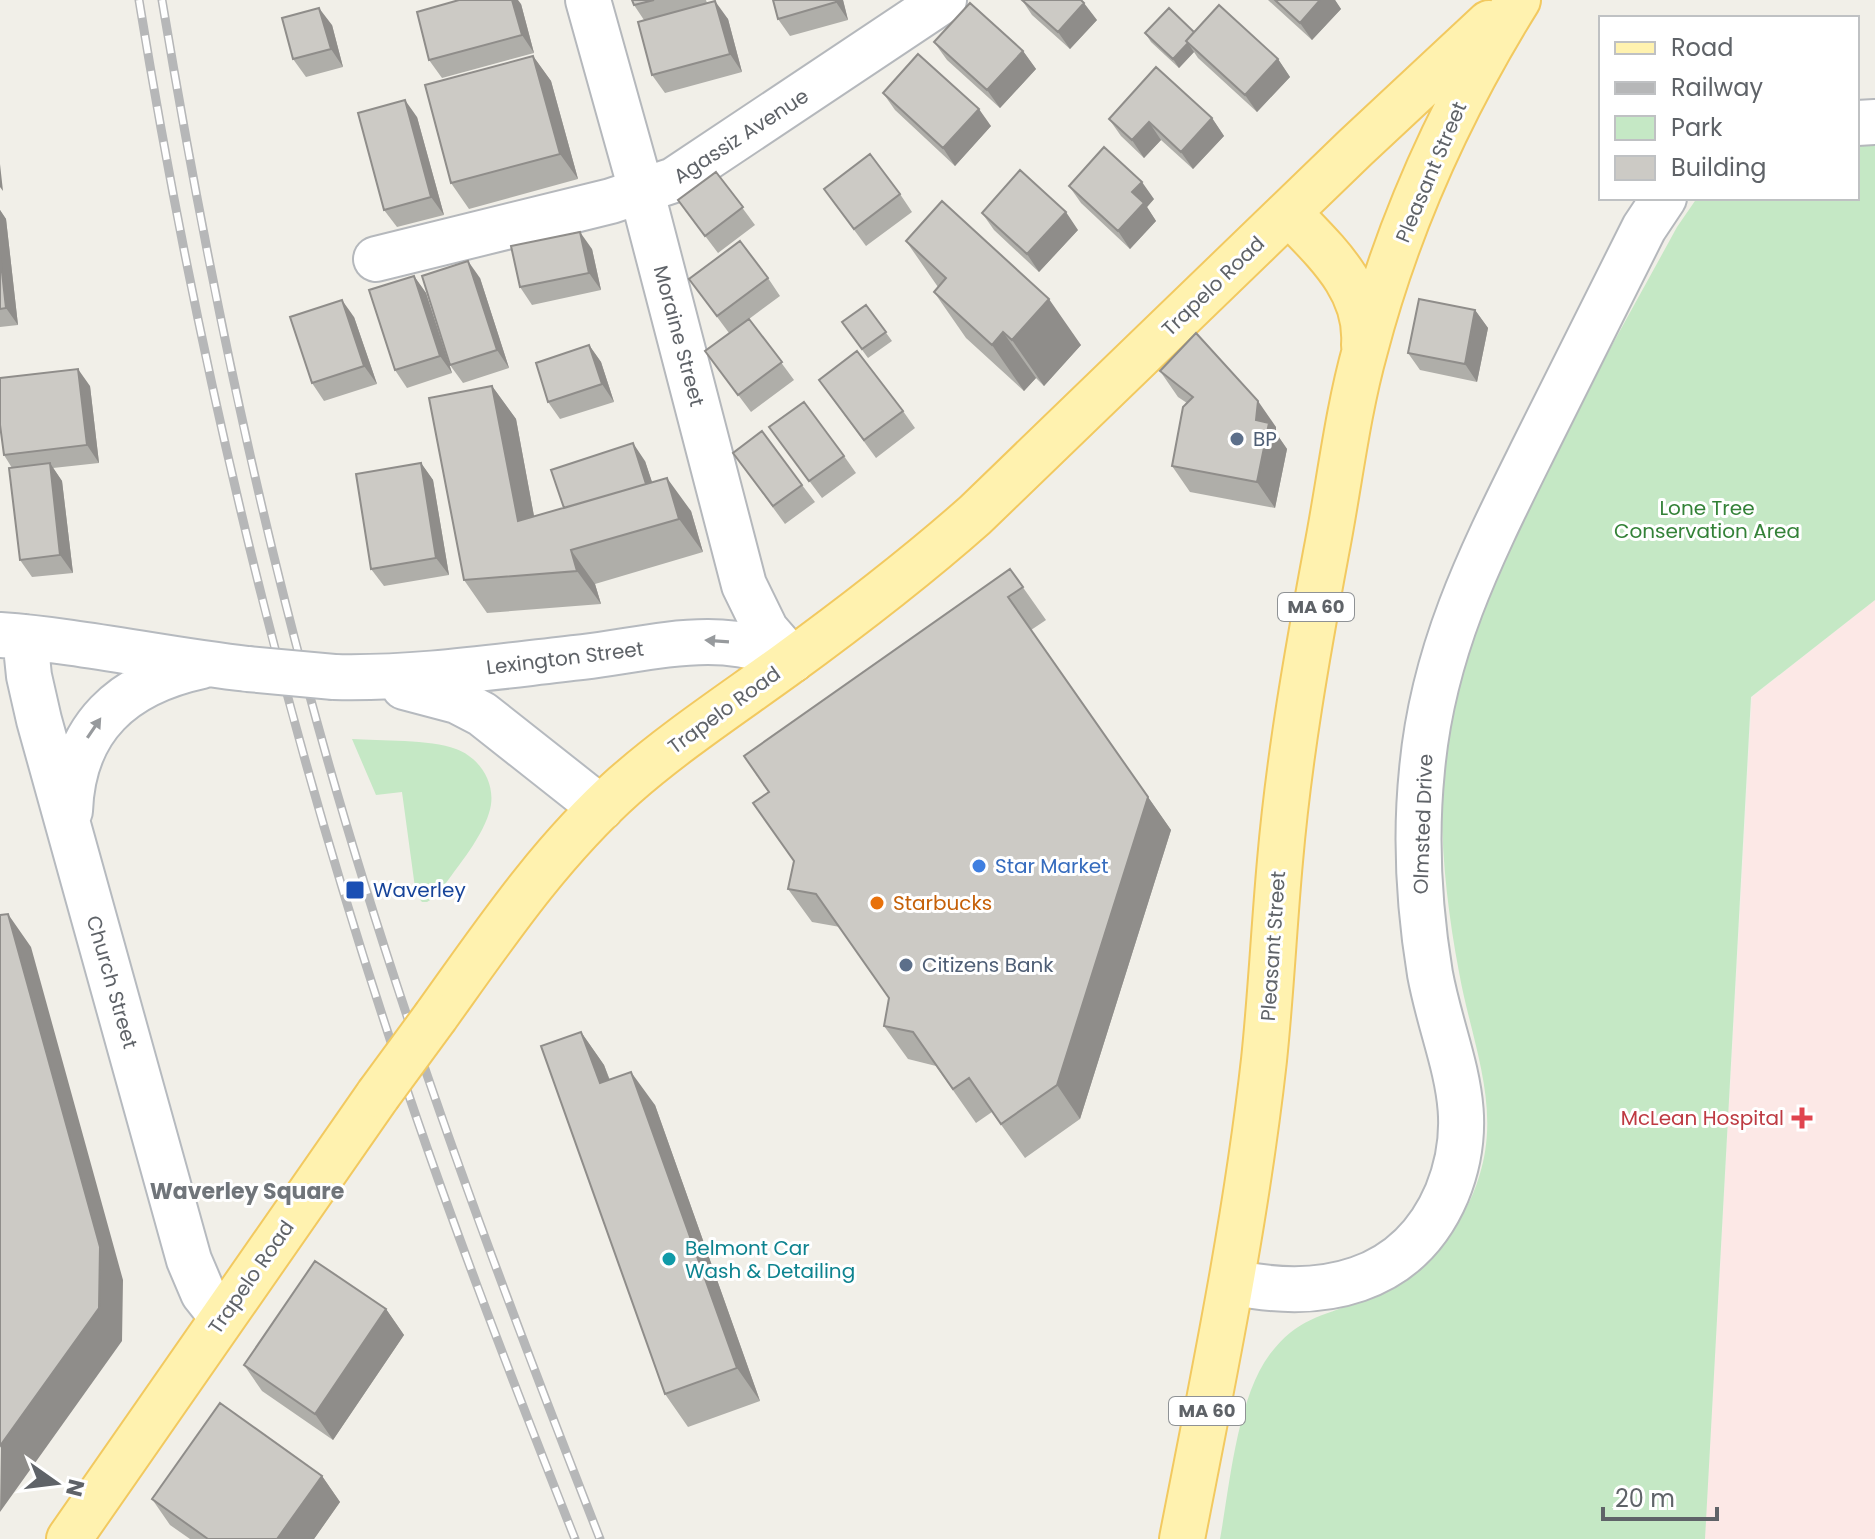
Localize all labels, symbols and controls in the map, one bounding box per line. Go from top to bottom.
legend [1599,16,1859,200]
text: Road [1671,31,1733,64]
text: Railway [1671,71,1764,104]
street label: Agassiz Avenue [668,82,814,190]
street label: Pleasant Street [1389,97,1473,247]
text: Park [1671,111,1723,144]
text: Building [1671,151,1767,184]
street label: Trapelo Road [1156,230,1270,342]
street label: Moraine Street [647,262,711,410]
place label: BP [1253,425,1277,453]
marker: BP [1228,430,1246,448]
park label: Lone Tree Conservation Area [1614,494,1800,545]
road number: MA 60 [1278,593,1354,621]
street label: Lexington Street [485,634,645,682]
one-way arrow [704,634,729,647]
street label: Trapelo Road [662,660,786,760]
one-way arrow [87,718,102,739]
street label: Olmsted Drive [1407,753,1439,895]
place label: Star Market [995,852,1109,880]
marker: Star Market [970,857,988,875]
street label: Pleasant Street [1254,870,1292,1022]
place label: Waverley [373,876,466,904]
marker: Waverley [344,879,366,901]
place label: Starbucks [893,889,992,917]
marker: Starbucks [868,894,886,912]
street label: Church Street [80,912,144,1052]
place label: Citizens Bank [922,951,1054,979]
marker: Citizens Bank [897,956,915,974]
place label: McLean Hospital [1621,1104,1784,1132]
marker: McLean Hospital [1791,1107,1813,1129]
district label: Waverley Square [150,1176,344,1207]
street label: Trapelo Road [201,1215,301,1339]
place label: Belmont Car Wash & Detailing [685,1234,855,1285]
marker: Belmont Car Wash & Detailing [660,1250,678,1268]
road number: MA 60 [1169,1397,1245,1425]
north arrow [16,1443,96,1523]
scale bar [1603,1471,1717,1521]
text: N [58,1476,92,1499]
text: 20 m [1615,1482,1675,1515]

